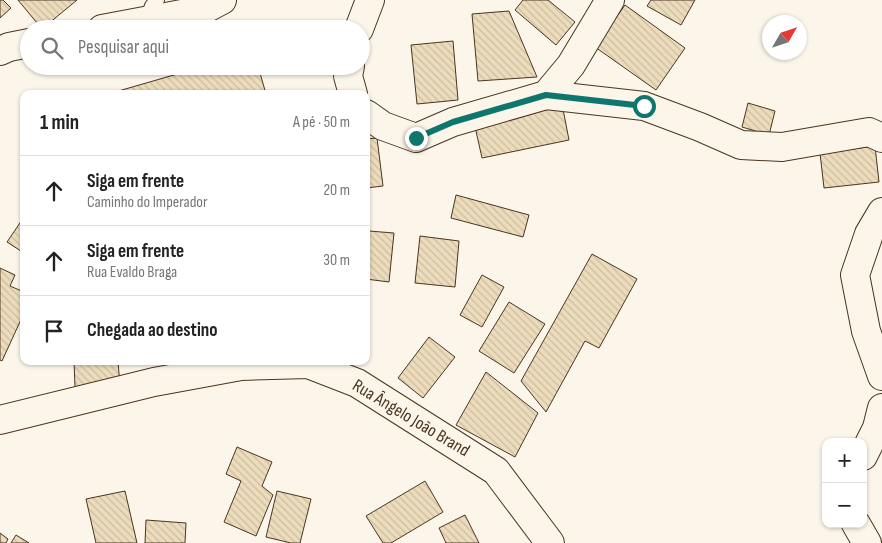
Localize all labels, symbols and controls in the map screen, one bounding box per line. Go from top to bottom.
north arrow [762,15,807,60]
search box [20,20,370,75]
icon: search [38,34,66,62]
text: Pesquisar aqui [78,36,169,59]
route start [633,95,656,118]
text: 1 min [40,110,79,135]
text: A pé · 50 m [293,113,350,132]
route end [405,127,428,150]
text: Siga em frente [87,170,184,193]
icon: ahead [40,177,68,205]
text: 20 m [323,181,350,200]
text: Caminho do Imperador [87,193,208,212]
text: Siga em frente [87,240,184,263]
icon: ahead [40,247,68,275]
text: 30 m [323,251,350,270]
text: Rua Evaldo Braga [87,263,177,282]
icon: arrive [40,317,68,345]
text: Chegada ao destino [87,319,217,342]
street label: Rua Ângelo João Brand [349,375,473,461]
map controls [822,438,867,528]
button: + [822,438,867,483]
button: − [822,483,867,528]

